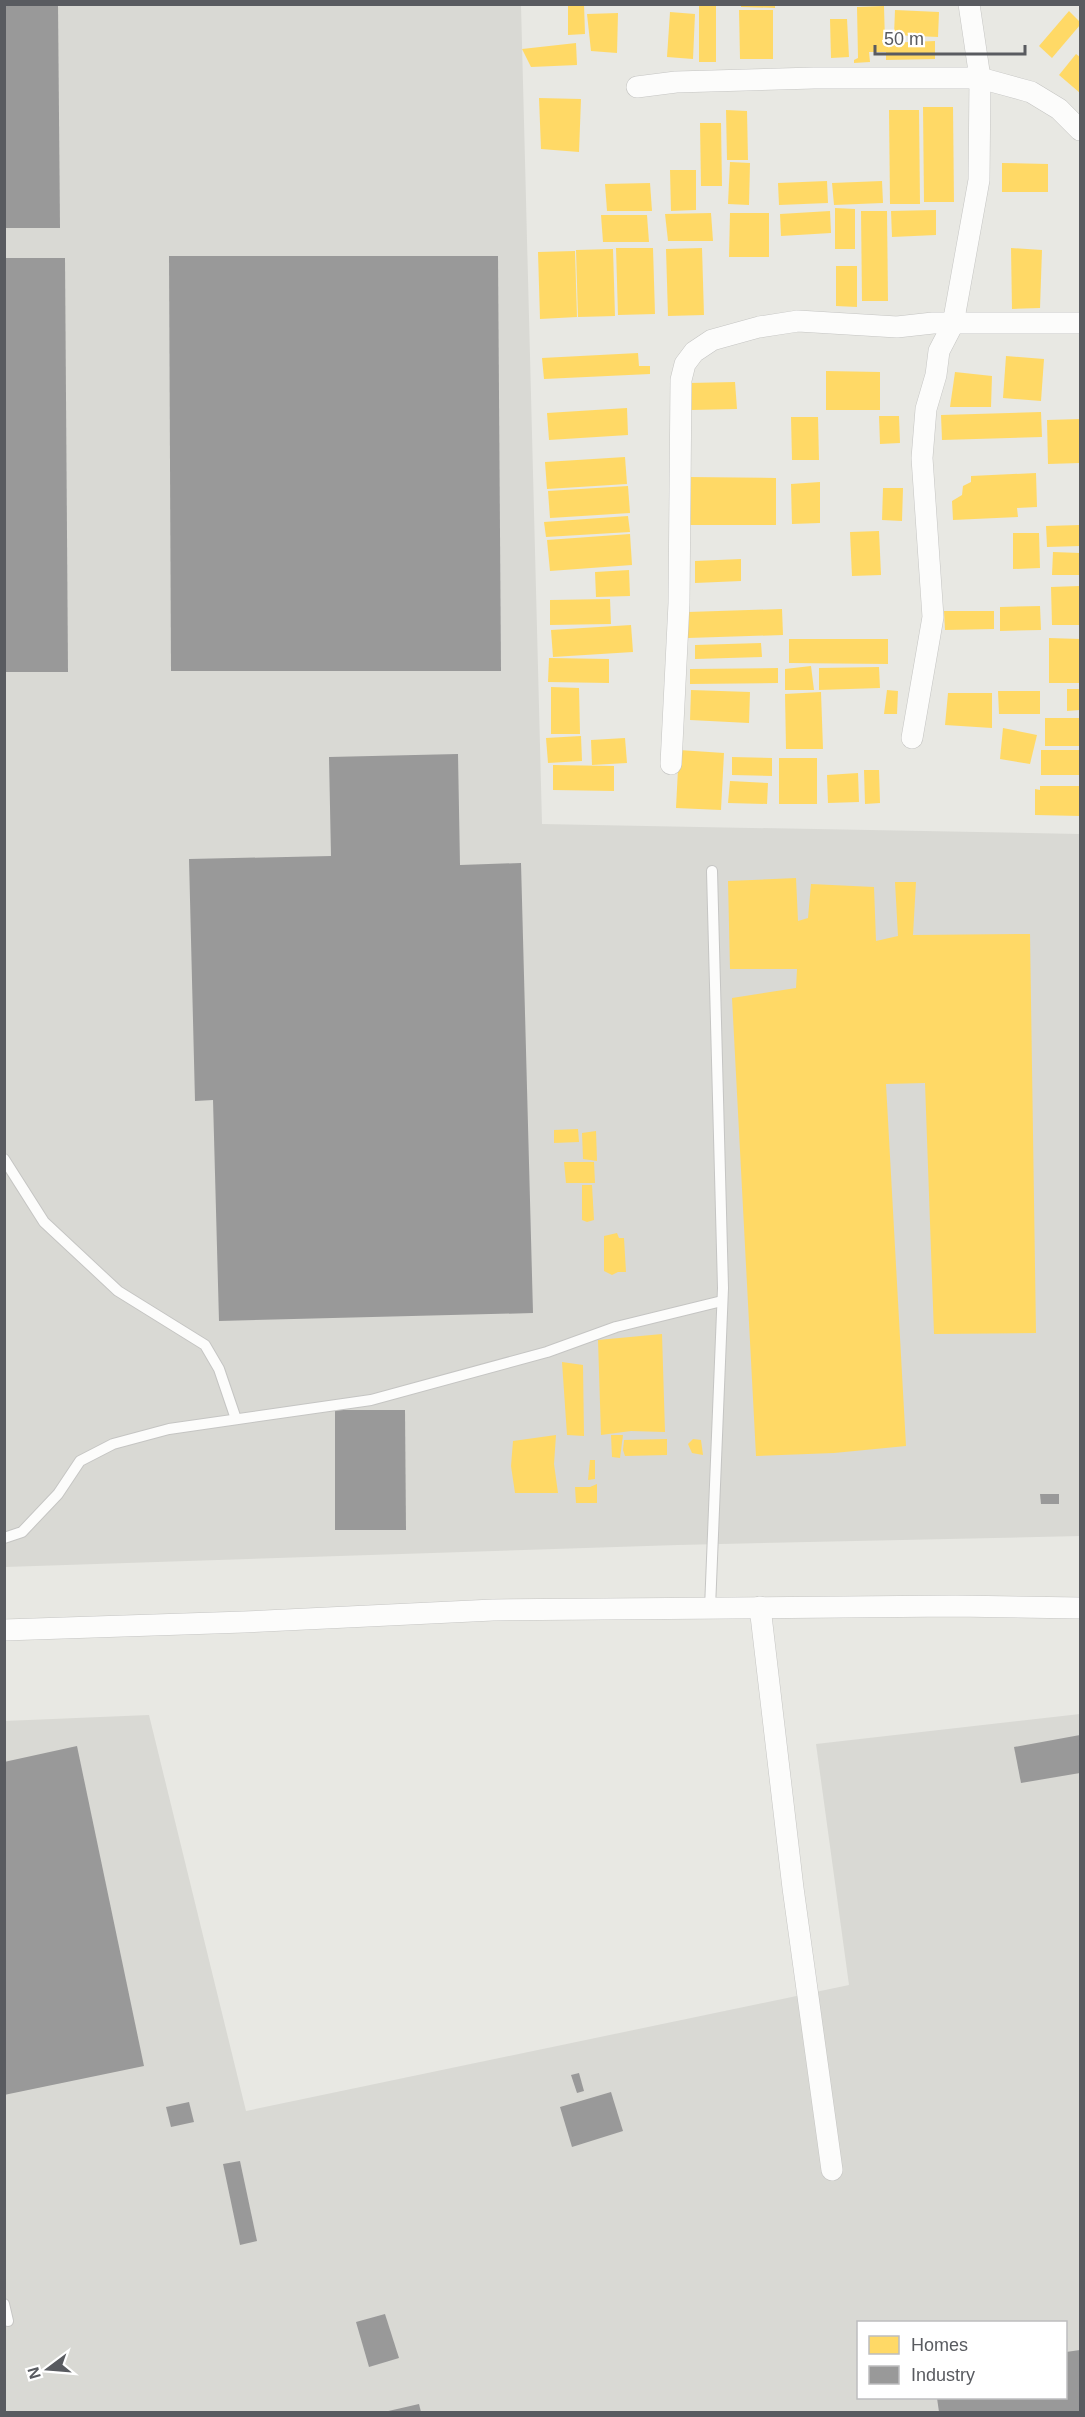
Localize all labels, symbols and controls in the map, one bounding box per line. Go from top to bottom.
scale bar [875,18,1025,56]
text: 50 m [884,29,924,49]
legend [857,2321,1067,2399]
text: Homes [911,2335,968,2355]
north arrow [18,2339,78,2399]
text: N [24,2365,44,2381]
text: Industry [911,2365,975,2385]

